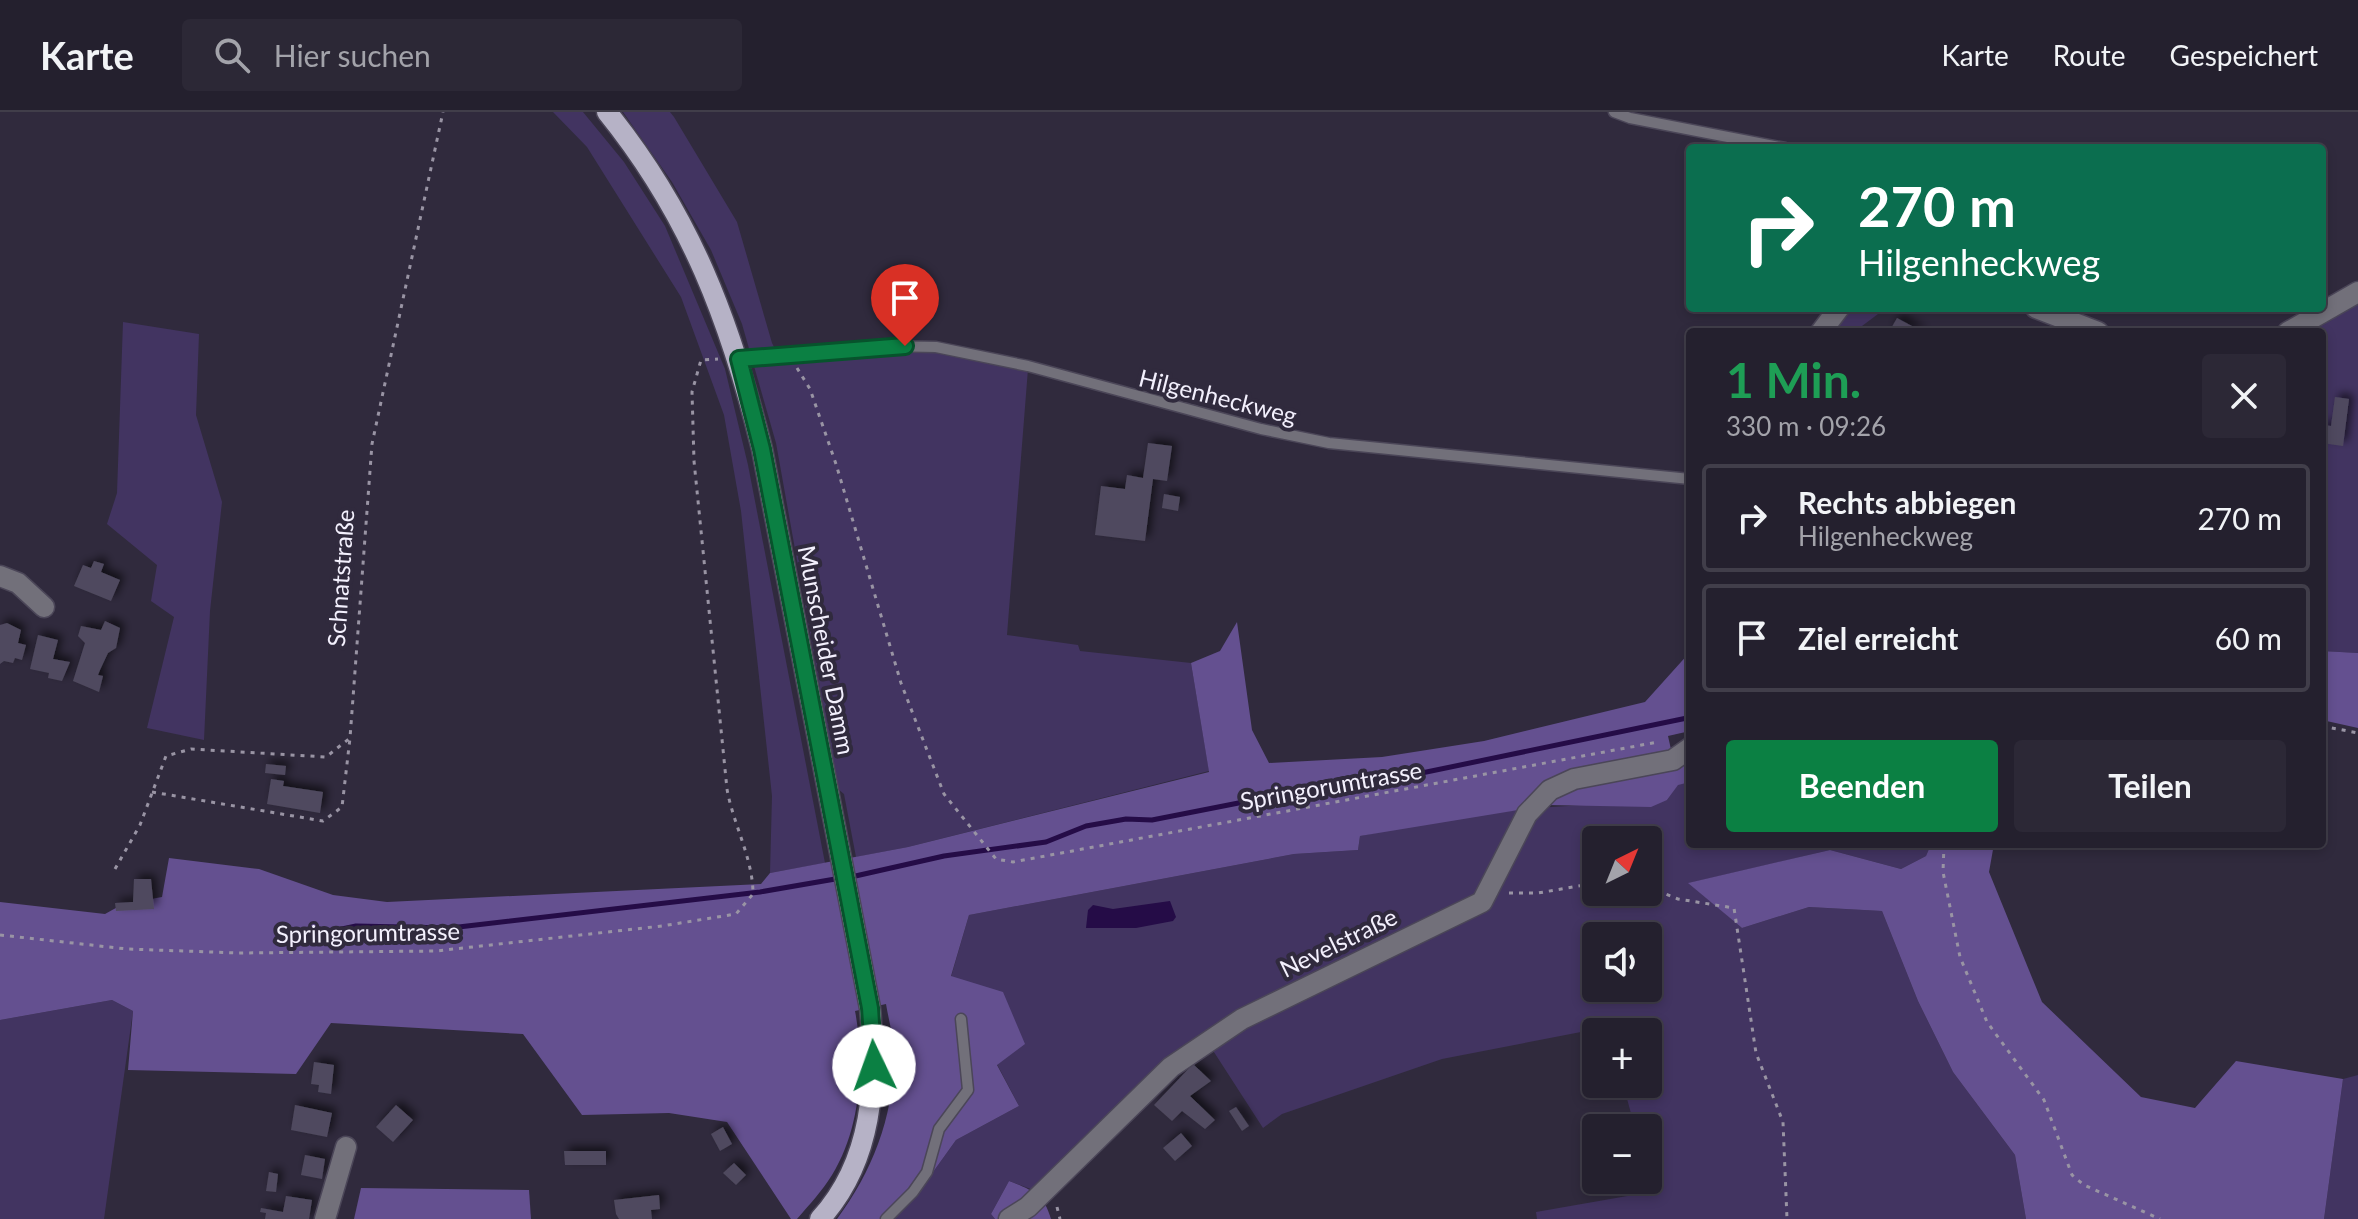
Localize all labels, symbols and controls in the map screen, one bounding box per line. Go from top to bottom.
search box [182,19,742,91]
text: Karte [40,32,134,78]
icon: search [210,33,254,77]
text: Hier suchen [274,37,431,73]
text: Karte [1941,38,2009,72]
text: Route [2053,38,2126,72]
text: Gespeichert [2170,38,2318,72]
text: 270 m [1858,172,2016,239]
icon: right [1726,176,1830,280]
text: Hilgenheckweg [1858,240,2100,284]
pin [871,264,939,346]
icon: arrive [883,276,927,320]
text: 1 Min. [1726,351,1861,408]
button: close [2202,354,2286,438]
street label: Hilgenheckweg [1136,362,1300,430]
text: 330 m · 09:26 [1726,410,1886,442]
text: Rechts abbiegen [1798,484,2017,520]
icon: right [1730,496,1774,540]
text: 270 m [2197,500,2282,536]
street label: Schnatstraße [321,508,359,648]
text: Hilgenheckweg [1798,520,1973,552]
street label: Munscheider Damm [793,543,861,757]
icon: arrive [1730,616,1774,660]
text: Ziel erreicht [1798,620,1958,656]
text: 60 m [2215,620,2282,656]
button: Beenden [1726,740,1998,832]
button: Teilen [2014,740,2286,832]
street label: Springorumtrasse [1238,755,1424,815]
north arrow [1582,826,1662,906]
map controls [1582,826,1662,1194]
street label: Nevelstraße [1275,901,1401,983]
street label: Springorumtrasse [276,916,460,948]
button: sound [1582,922,1662,1002]
button: + [1582,1018,1662,1098]
position arrow [832,1024,916,1108]
button: − [1582,1114,1662,1194]

